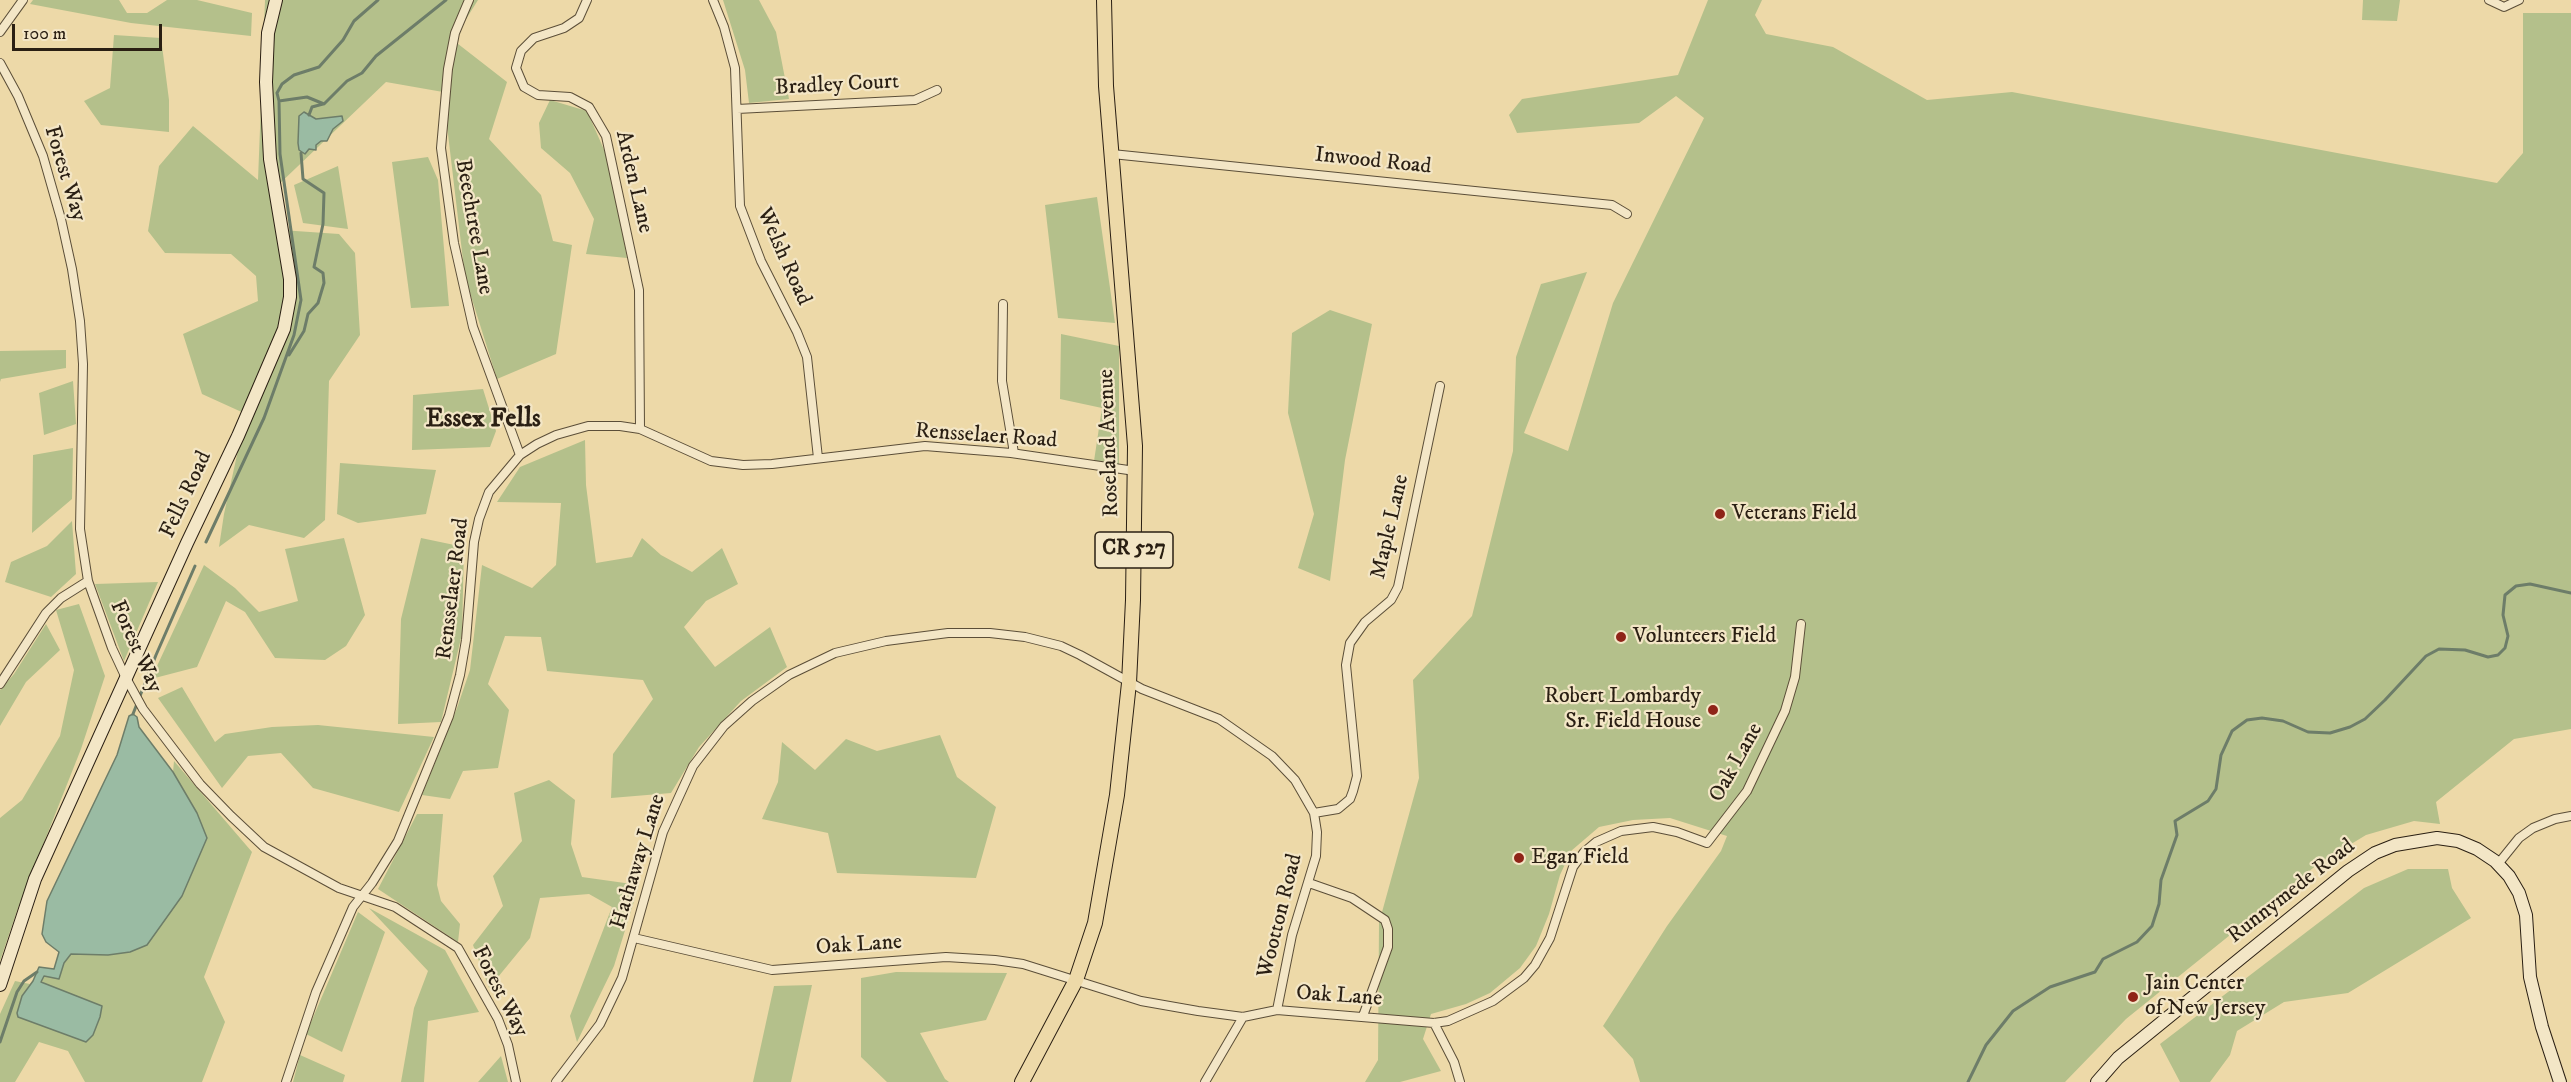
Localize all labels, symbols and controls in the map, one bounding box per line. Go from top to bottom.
scale bar [15,12,165,50]
text: 100 m [23,23,66,45]
street label: Bradley Court [774,70,900,102]
street label: Forest Way [37,123,91,225]
street label: Arden Lane [608,128,658,236]
street label: Inwood Road [1313,143,1433,181]
street label: Beechtree Lane [448,157,498,297]
street label: Welsh Road [750,204,816,310]
street label: Roseland Avenue [1094,368,1126,518]
district label: Essex Fells [425,405,541,437]
street label: Rensselaer Road [914,419,1058,455]
street label: Fells Road [155,447,219,543]
street label: Maple Lane [1366,472,1416,582]
place label: Veterans Field [1732,501,1857,527]
marker: Veterans Field [1713,507,1727,521]
street label: Rensselaer Road [432,517,476,661]
road number: CR 527 [1095,532,1173,568]
street label: Forest Way [103,597,167,697]
place label: Volunteers Field [1633,624,1776,650]
marker: Volunteers Field [1614,630,1628,644]
place label: Robert Lombardy Sr. Field House [1544,684,1701,736]
marker: Robert Lombardy Sr. Field House [1706,703,1720,717]
street label: Oak Lane [1705,719,1769,807]
street label: Hathaway Lane [606,791,672,933]
street label: Runnymede Road [2223,834,2361,950]
place label: Egan Field [1531,845,1629,871]
street label: Wootton Road [1253,851,1309,981]
marker: Egan Field [1512,851,1526,865]
street label: Oak Lane [815,930,903,962]
street label: Forest Way [465,942,533,1042]
place label: Jain Center of New Jersey [2145,971,2265,1022]
street label: Oak Lane [1295,981,1383,1013]
marker: Jain Center of New Jersey [2126,990,2140,1004]

